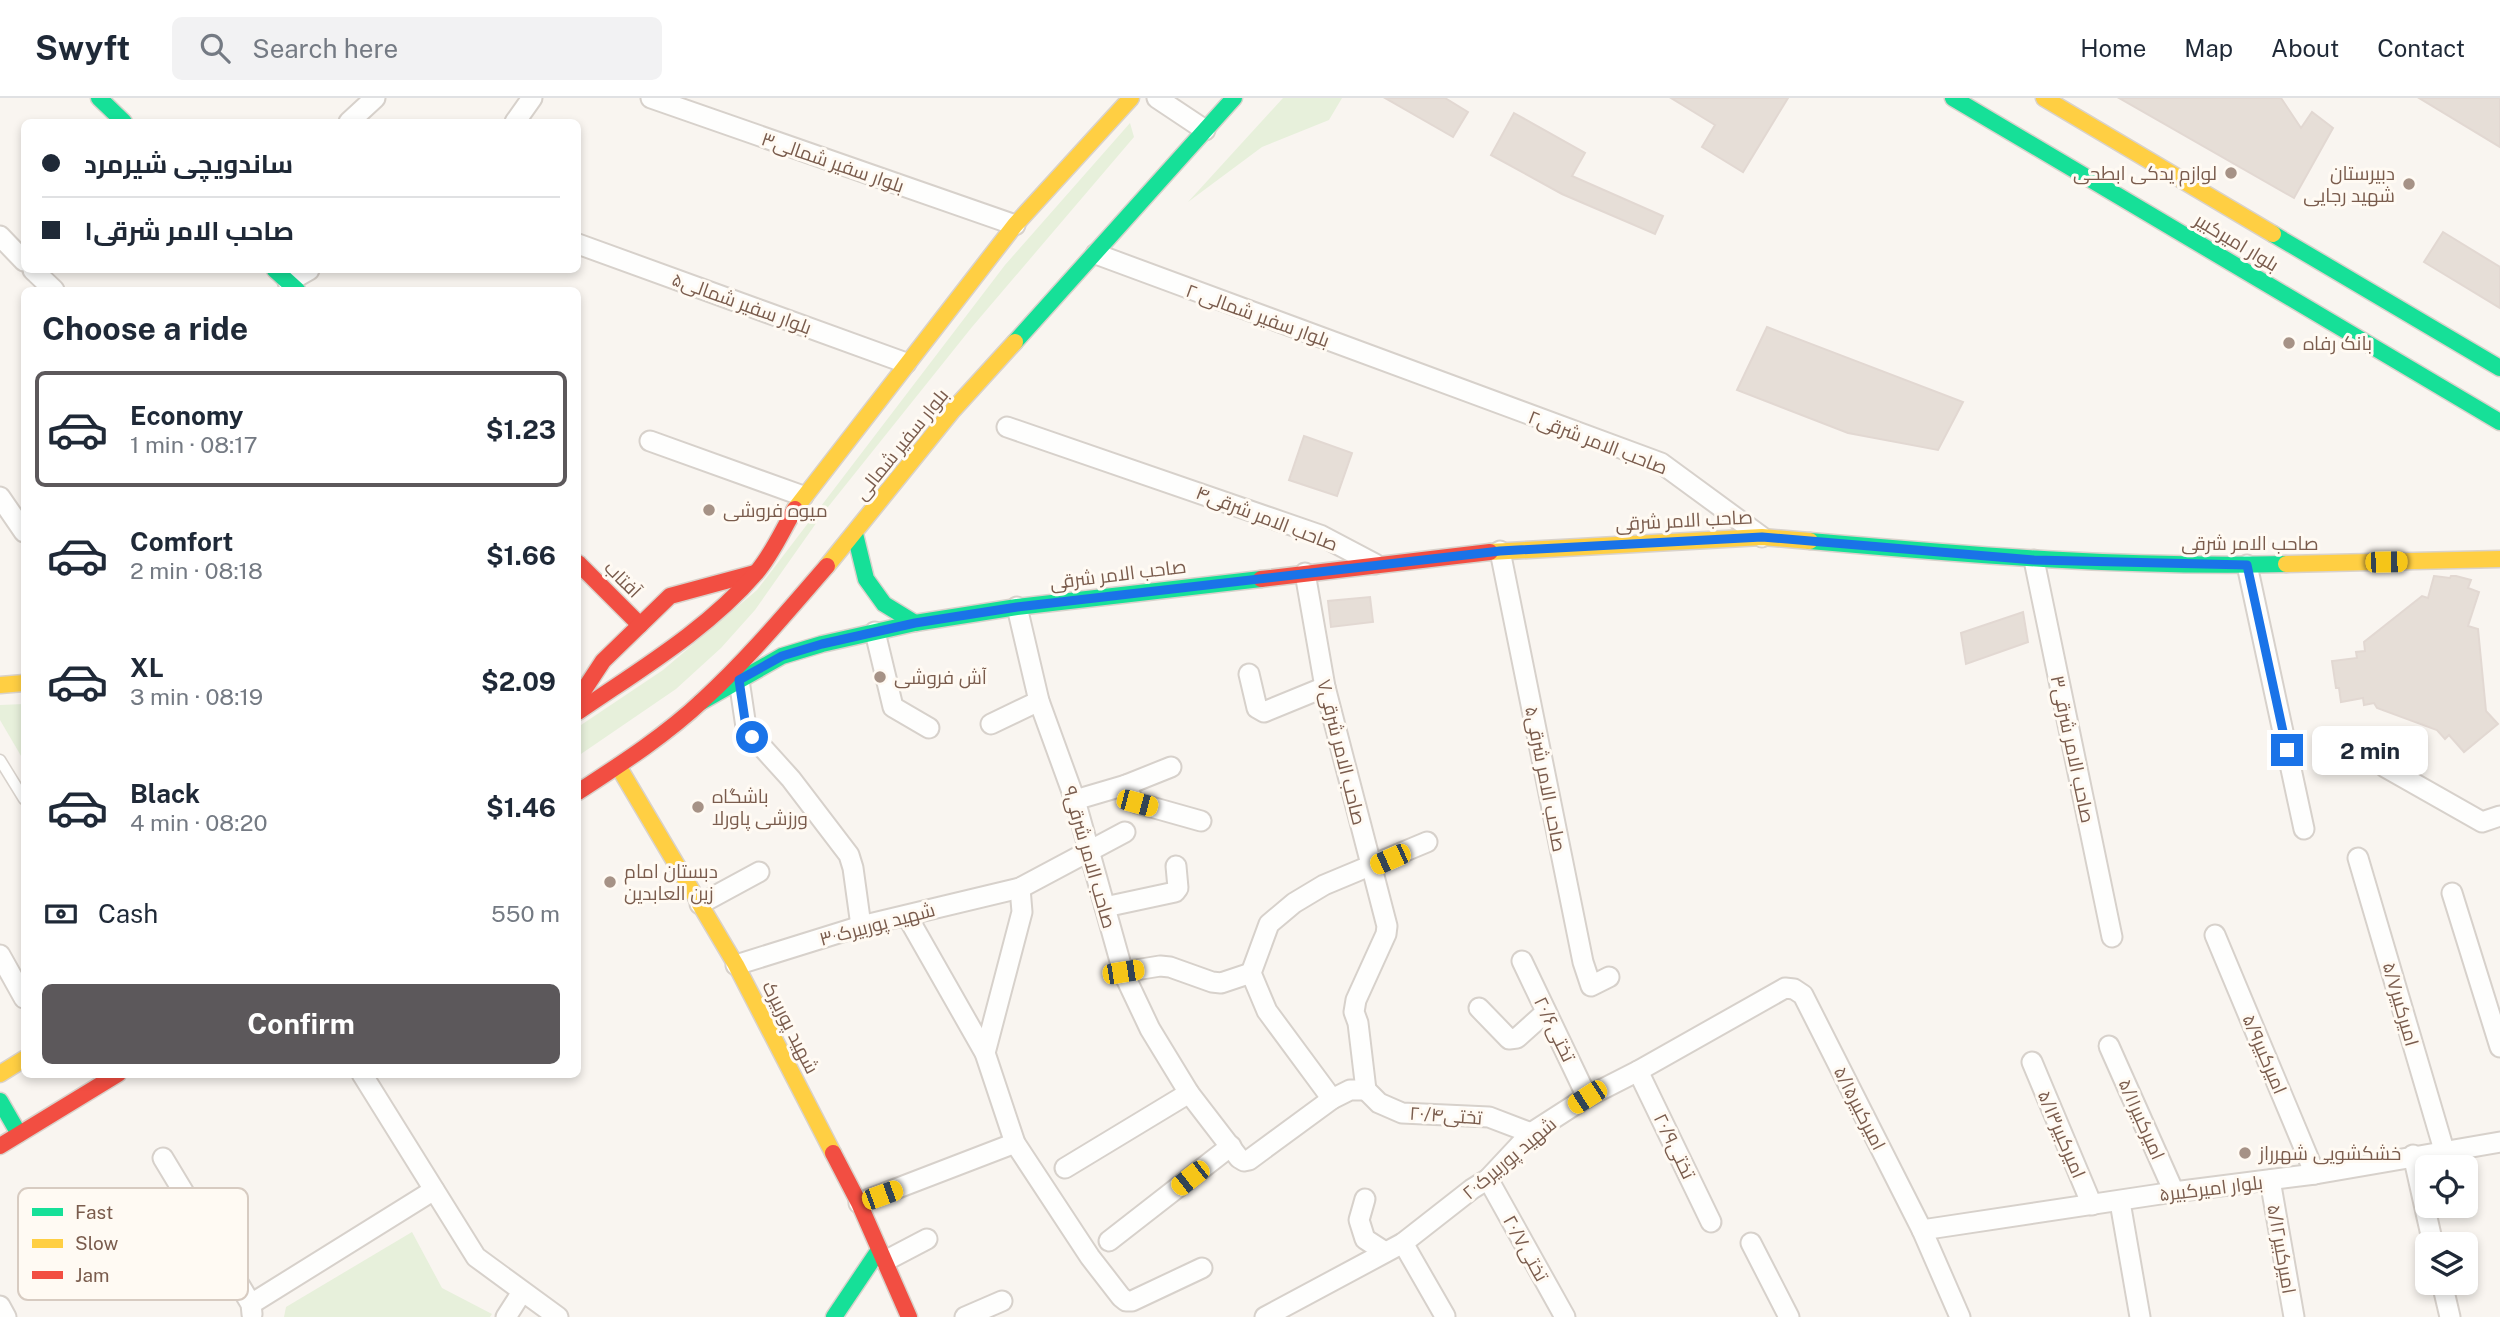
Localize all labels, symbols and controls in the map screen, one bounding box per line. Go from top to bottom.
search box [172,17,662,80]
text: Swyft [35,29,130,67]
icon: search [196,29,234,67]
text: Search here [252,33,398,64]
text: Home [2080,34,2146,62]
text: Map [2184,34,2233,62]
text: About [2271,34,2339,62]
text: Contact [2377,34,2465,62]
street label: بلوار سفیر شمالی۳ [758,127,907,198]
text: ساندویچی شیرمرد [84,148,293,179]
place label: لوازم یدکی ابطحی [2073,162,2217,187]
place label: دبیرستان شهید رجایی [2303,162,2395,207]
marker: لوازم یدکی ابطحی [2223,165,2239,181]
marker: دبیرستان شهید رجایی [2401,176,2417,192]
street label: بلوار امیرکبیر [2190,208,2283,276]
text: صاحب الامر شرقی۱ [84,215,294,246]
street label: بلوار سفیر شمالی۵ [669,268,815,339]
street label: بلوار سفیر شمالی ۲ [1183,279,1333,352]
text: Choose a ride [42,310,248,347]
place label: بانک رفاه [2303,332,2372,355]
marker: بانک رفاه [2281,335,2297,351]
street label: بلوار سفیر شمالی [849,384,953,505]
icon: car [46,398,109,461]
text: Economy [130,400,243,431]
street label: ۲صاحب الامر شرقی [1525,405,1671,480]
text: $1.23 [486,414,556,445]
text: 1 min · 08:17 [130,431,257,458]
street label: صاحب الامر شرقی۴ [1193,481,1341,556]
place label: میوه فروشی [723,499,828,522]
marker: میوه فروشی [701,502,717,518]
street label: صاحب الامر شرقی [1615,505,1753,536]
icon: car [46,524,109,587]
text: Comfort [130,526,233,557]
street label: صاحب الامر شرقی [2181,532,2319,555]
text: $1.66 [486,540,556,571]
car [2365,551,2408,573]
street label: صاحب الامر شرقی [1048,555,1188,594]
street label: آفتاب [600,556,646,602]
text: 2 min · 08:18 [130,557,263,584]
icon: car [46,650,109,713]
text: XL [130,652,164,683]
text: $2.09 [481,666,556,697]
place label: آش فروشی [894,666,987,689]
marker: آش فروشی [872,669,888,685]
street label: صاحب الامر شرقی۳ [2046,673,2099,825]
street label: صاحب الامر شرقی۷ [1312,677,1371,827]
text: 3 min · 08:19 [130,683,263,710]
street label: صاحب الامر شرقی۵ [1520,704,1571,854]
route start [736,721,768,753]
callout: 2 min [2312,726,2427,774]
route end [2271,734,2303,766]
text: 2 min [2340,737,2400,764]
icon: car [46,776,109,839]
text: Black [130,778,200,809]
street label: صاحب الامر شرقی۹ [1058,783,1121,931]
place label: باشگاه ورزشی پاورلا [712,785,808,831]
car [1114,787,1161,819]
text: $1.46 [486,792,556,823]
marker: باشگاه ورزشی پاورلا [690,799,706,815]
text: 4 min · 08:20 [130,809,268,836]
car [1367,841,1414,877]
place label: دبستان امام زین العابدین [624,860,718,905]
marker: دبستان امام زین العابدین [602,874,618,890]
icon: cash [42,895,80,933]
text: Cash [98,898,158,929]
street label: شهید پوربیرک۳۰ [817,898,938,952]
text: 550 m [491,900,560,927]
car [1101,958,1146,986]
street label: امیرکبیر۵/۷ [2378,960,2423,1049]
street label: شهید پوربیرک [757,977,824,1078]
button: Confirm [42,984,560,1064]
street label: تختی۲۰/۶ [1529,993,1580,1065]
street label: امیرکبیر۵/۹ [2237,1011,2292,1097]
street label: امیرکبیر۵/۱۵ [1829,1063,1890,1154]
street label: امیرکبیر۵/۱۱ [2114,1075,2170,1163]
car [1564,1077,1611,1117]
street label: امیرکبیر۵/۱۳ [2033,1087,2090,1182]
street label: تختی۲۰/۴ [1409,1101,1483,1130]
street label: تختی۲۰/۹ [1649,1110,1700,1183]
street label: شهید پوربیرک۲۰ [1458,1112,1562,1205]
place label: خشکشویی شهرراز [2258,1142,2401,1165]
marker: خشکشویی شهرراز [2237,1145,2253,1161]
map controls [2415,1155,2478,1295]
button: locate [2415,1155,2478,1218]
car [1167,1157,1214,1199]
street label: بلوار امیرکبیر۵ [2158,1171,2264,1206]
car [859,1178,906,1212]
legend [18,1188,248,1300]
text: Fast [75,1201,113,1223]
street label: امیرکبیر۵/۱۲ [2262,1203,2301,1296]
street label: تختی۲۰/۷ [1498,1211,1553,1285]
text: Slow [75,1232,119,1254]
button: layers [2415,1232,2478,1295]
text: Jam [75,1264,109,1286]

